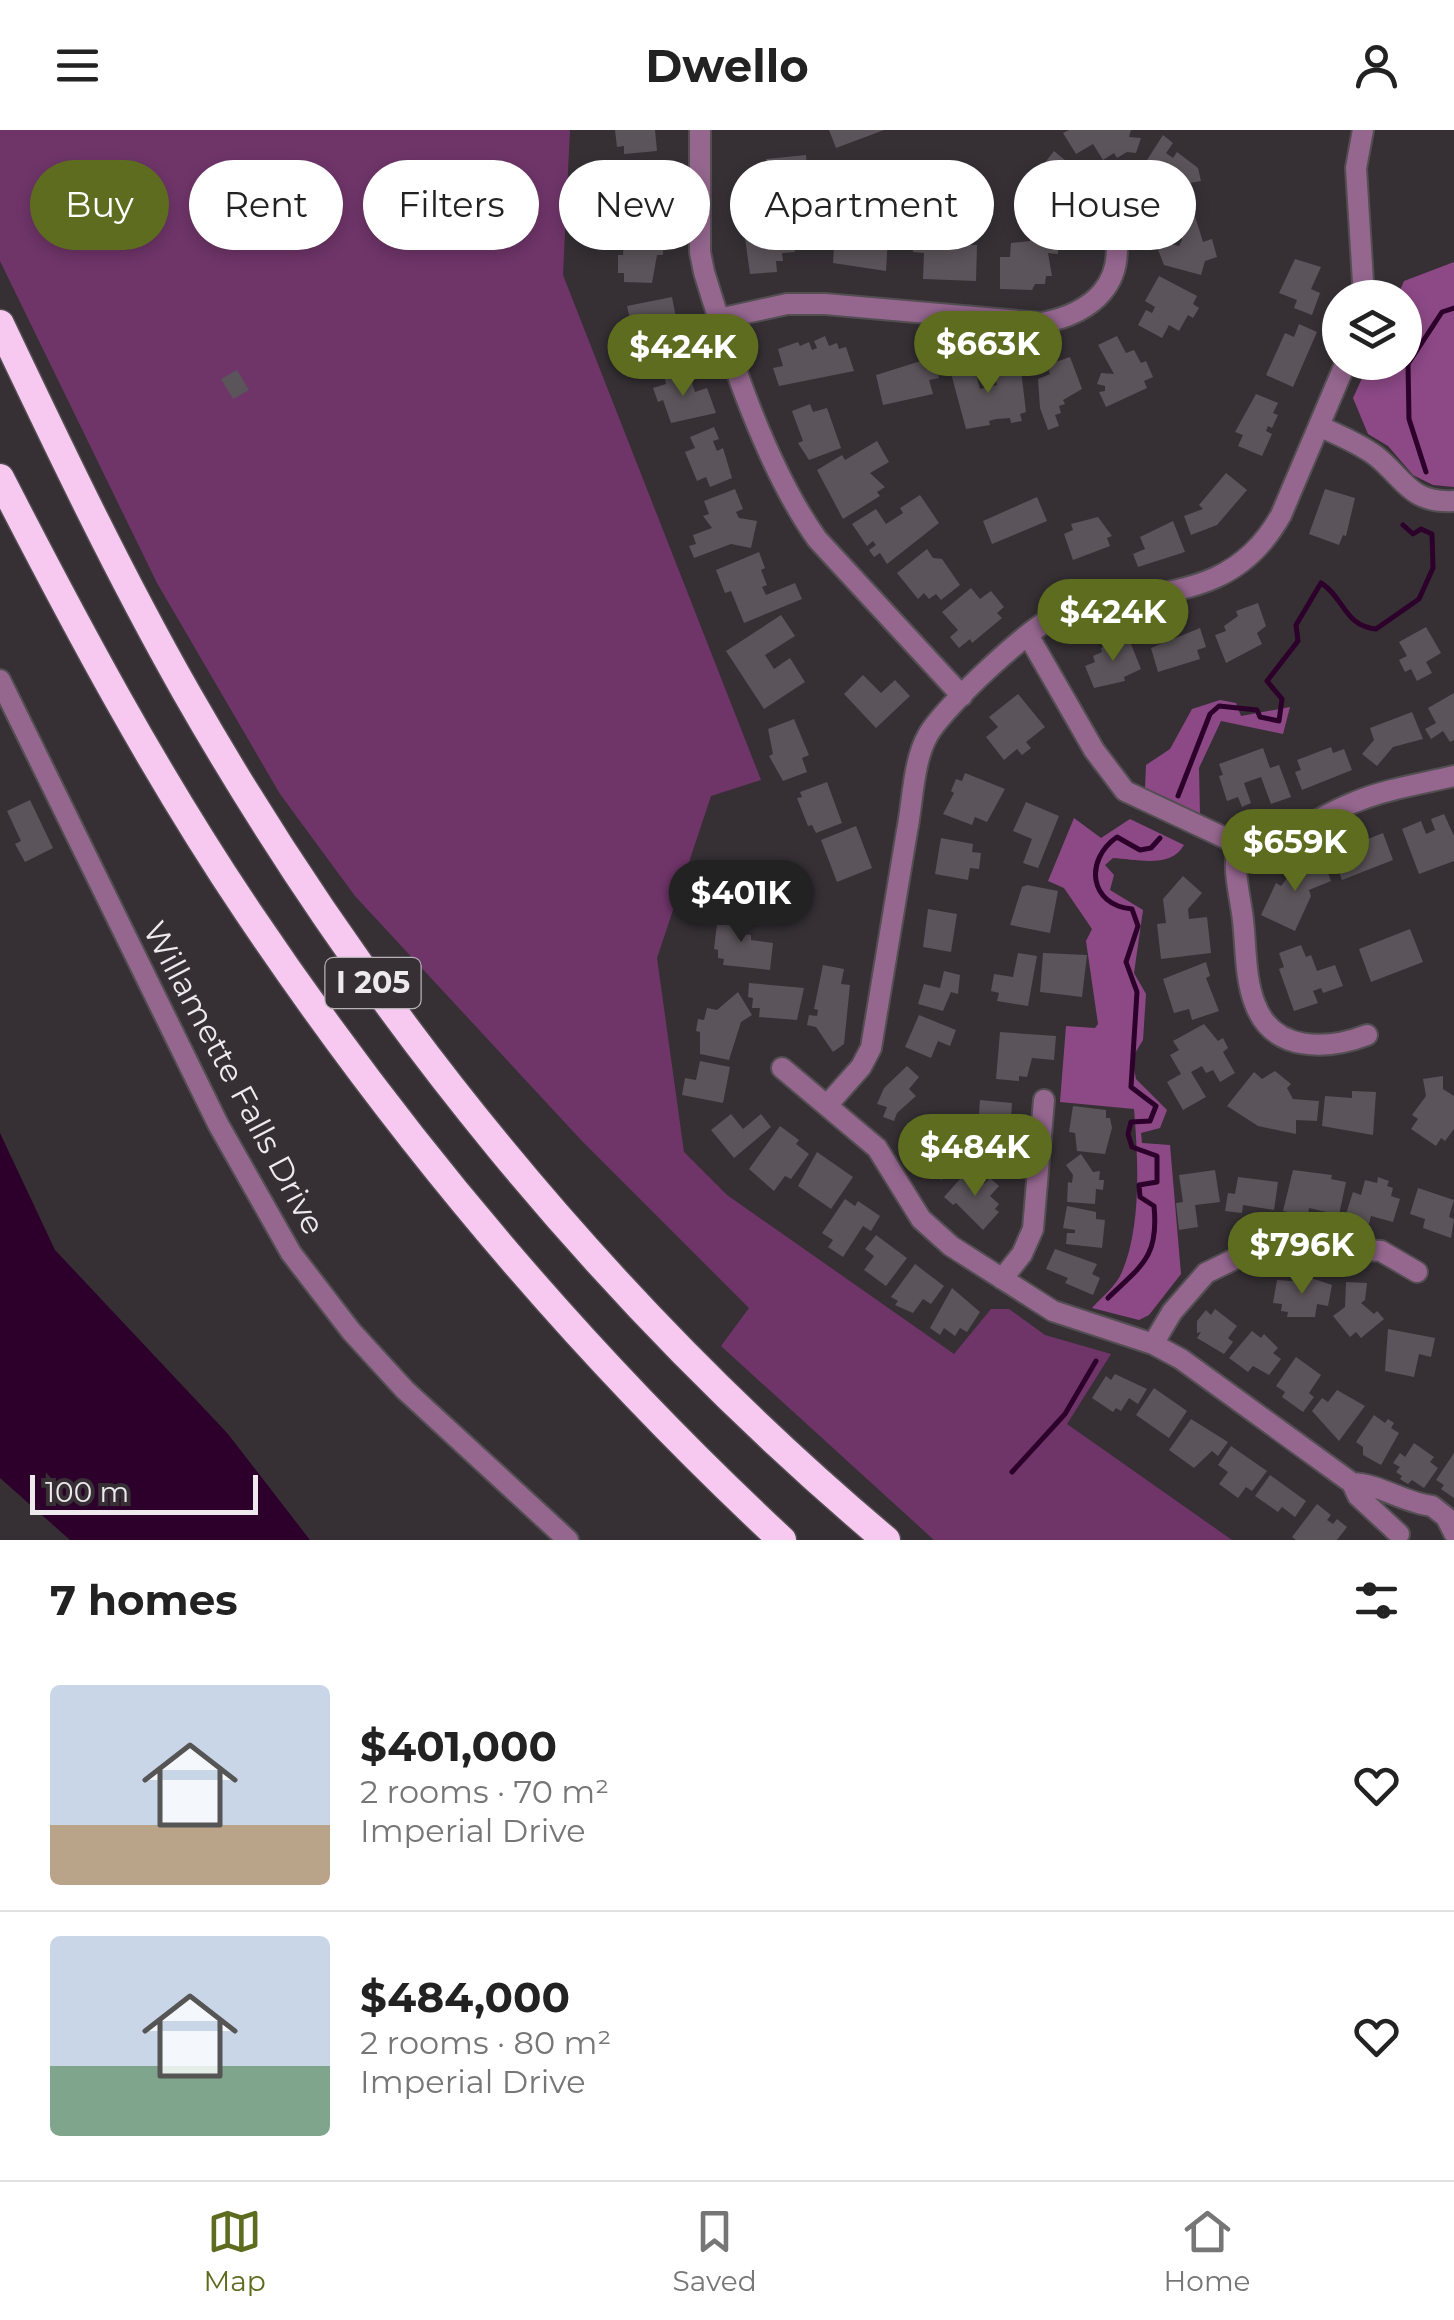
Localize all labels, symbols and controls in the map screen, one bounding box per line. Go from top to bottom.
icon: menu [50,38,105,93]
text: Dwello [645,38,809,93]
icon: person [1349,38,1404,93]
chip: Buy [30,160,169,250]
chip: Rent [189,160,343,250]
chip: Filters [363,160,539,250]
chip: New [559,160,710,250]
chip: Apartment [730,160,994,250]
chip: House [1014,160,1196,250]
map controls [1322,280,1422,380]
button: layers [1322,280,1422,380]
pin: $663K [918,311,1058,396]
pin: $424K [613,314,753,399]
text: $663K [936,324,1040,363]
text: $424K [629,327,737,366]
pin: $424K [1043,579,1183,664]
text: $424K [1059,592,1167,631]
pin: $659K [1225,809,1365,894]
text: $659K [1243,822,1347,861]
pin: $401K [671,860,811,945]
text: $401K [691,873,791,912]
street label: Willamette Falls Drive [135,914,334,1241]
road number: I 205 [326,958,420,1008]
pin: $484K [905,1114,1045,1199]
text: $484K [920,1127,1030,1166]
pin: $796K [1232,1212,1372,1297]
text: $796K [1250,1225,1354,1264]
scale bar [30,1470,258,1514]
text: 100 m [45,1475,129,1509]
icon: filters [1349,1573,1404,1628]
text: 7 homes [50,1574,238,1626]
text: $401,000 [360,1720,557,1772]
icon: home [130,1725,250,1845]
icon: heart [1349,1758,1404,1813]
text: 2 rooms · 70 m² [360,1772,609,1811]
text: Imperial Drive [360,1811,586,1850]
text: $484,000 [360,1971,570,2023]
icon: home [130,1976,250,2096]
icon: heart [1349,2009,1404,2064]
text: 2 rooms · 80 m² [360,2023,611,2062]
text: Imperial Drive [360,2062,586,2101]
tab: Map [203,2204,266,2298]
tab: Saved [673,2204,757,2298]
tab: Home [1164,2204,1251,2298]

